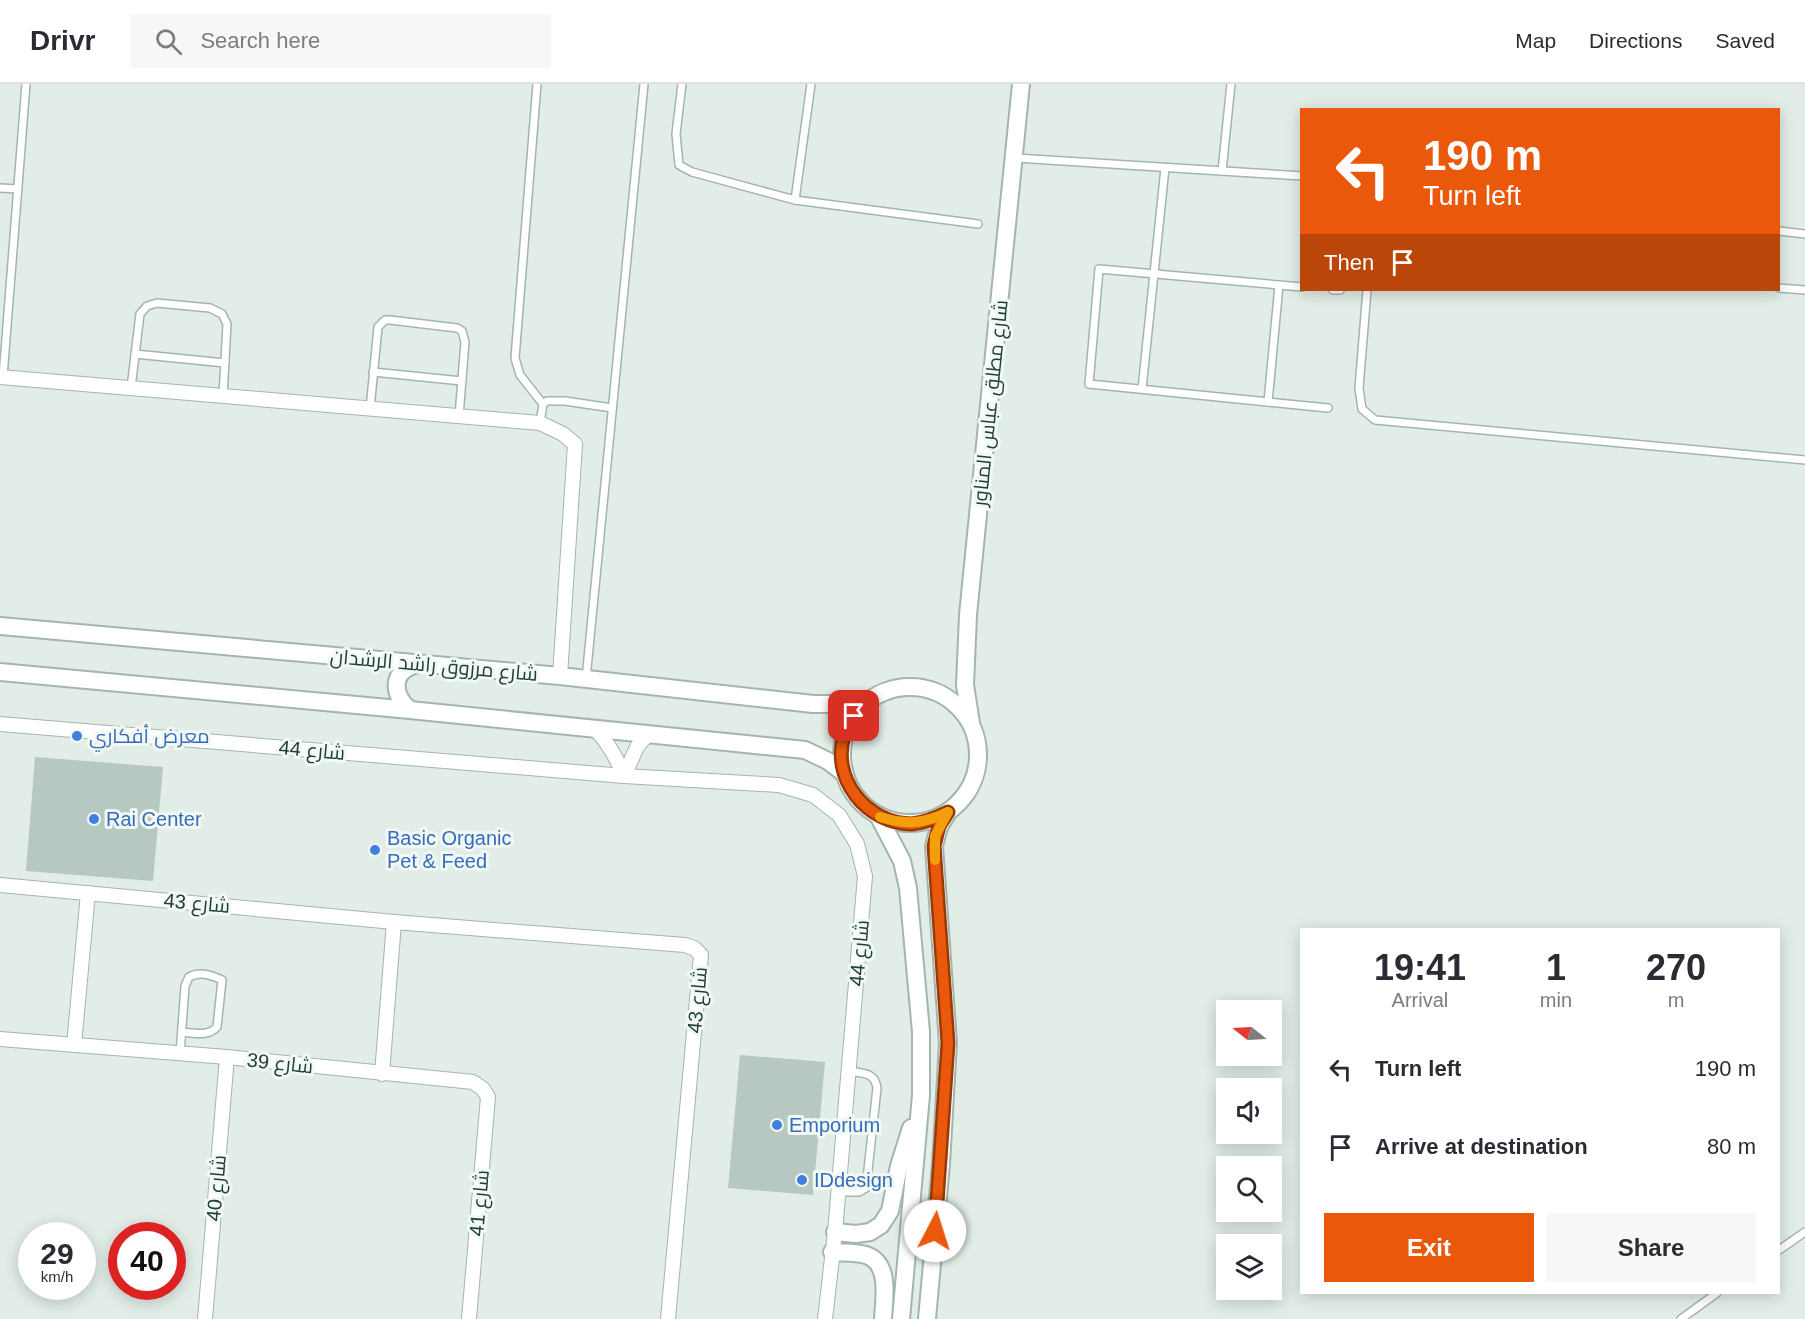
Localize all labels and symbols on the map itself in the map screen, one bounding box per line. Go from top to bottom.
street label: شارع مطلق عباس المناور [968,299,1015,509]
street label: شارع مرزوق راشد الرشدان [329,645,539,688]
pin [828,690,879,741]
place label: معرض أفكاري [89,724,210,752]
marker: معرض أفكاري [70,729,84,743]
street label: شارع 44 [278,736,346,767]
place label: Rai Center [106,808,202,830]
marker: Rai Center [87,812,101,826]
place label: Basic Organic Pet & Feed [387,827,512,872]
marker: Basic Organic Pet & Feed [368,843,382,857]
street label: شارع 43 [163,889,231,920]
street label: شارع 44 [845,919,876,987]
street label: شارع 43 [683,966,714,1034]
north arrow [1216,1000,1282,1066]
street label: شارع 39 [245,1049,314,1080]
place label: Emporium [789,1114,880,1136]
marker: Emporium [770,1118,784,1132]
street label: شارع 40 [202,1154,233,1222]
street label: شارع 41 [465,1169,496,1237]
place label: IDdesign [814,1169,893,1191]
marker: IDdesign [795,1173,809,1187]
position arrow [903,1199,967,1263]
speed limit sign: 40 [108,1222,186,1300]

